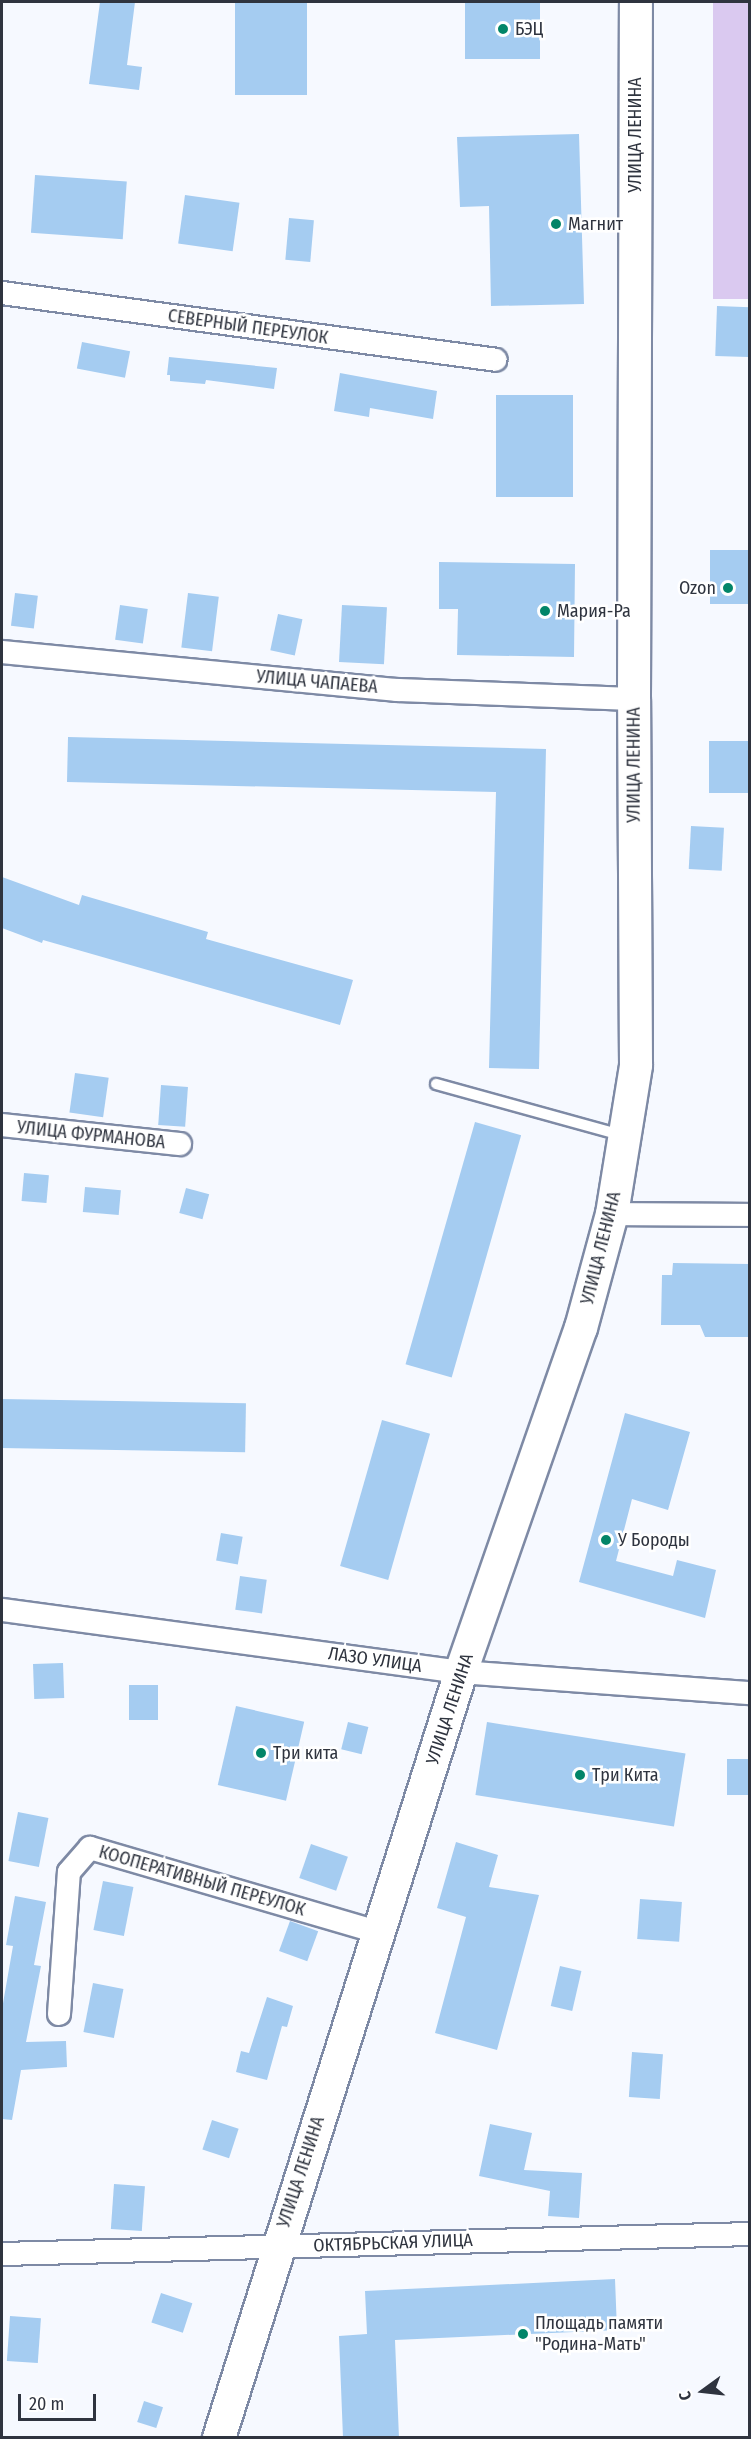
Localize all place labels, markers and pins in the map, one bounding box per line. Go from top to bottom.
place label: БЭЦ [515,18,543,40]
marker: БЭЦ [496,22,510,36]
place label: Магнит [568,213,623,235]
marker: Магнит [549,217,563,231]
place label: Ozon [679,577,716,599]
marker: Ozon [721,581,735,595]
place label: Мария-Ра [557,600,631,622]
marker: Мария-Ра [538,604,552,618]
place label: У Бороды [618,1529,690,1551]
marker: У Бороды [599,1533,613,1547]
place label: Три кита [273,1742,338,1764]
marker: Три кита [254,1746,268,1760]
place label: Три Кита [592,1764,659,1786]
marker: Три Кита [573,1768,587,1782]
place label: Площадь памяти "Родина-Мать" [535,2313,663,2356]
marker: Площадь памяти "Родина-Мать" [516,2327,530,2341]

